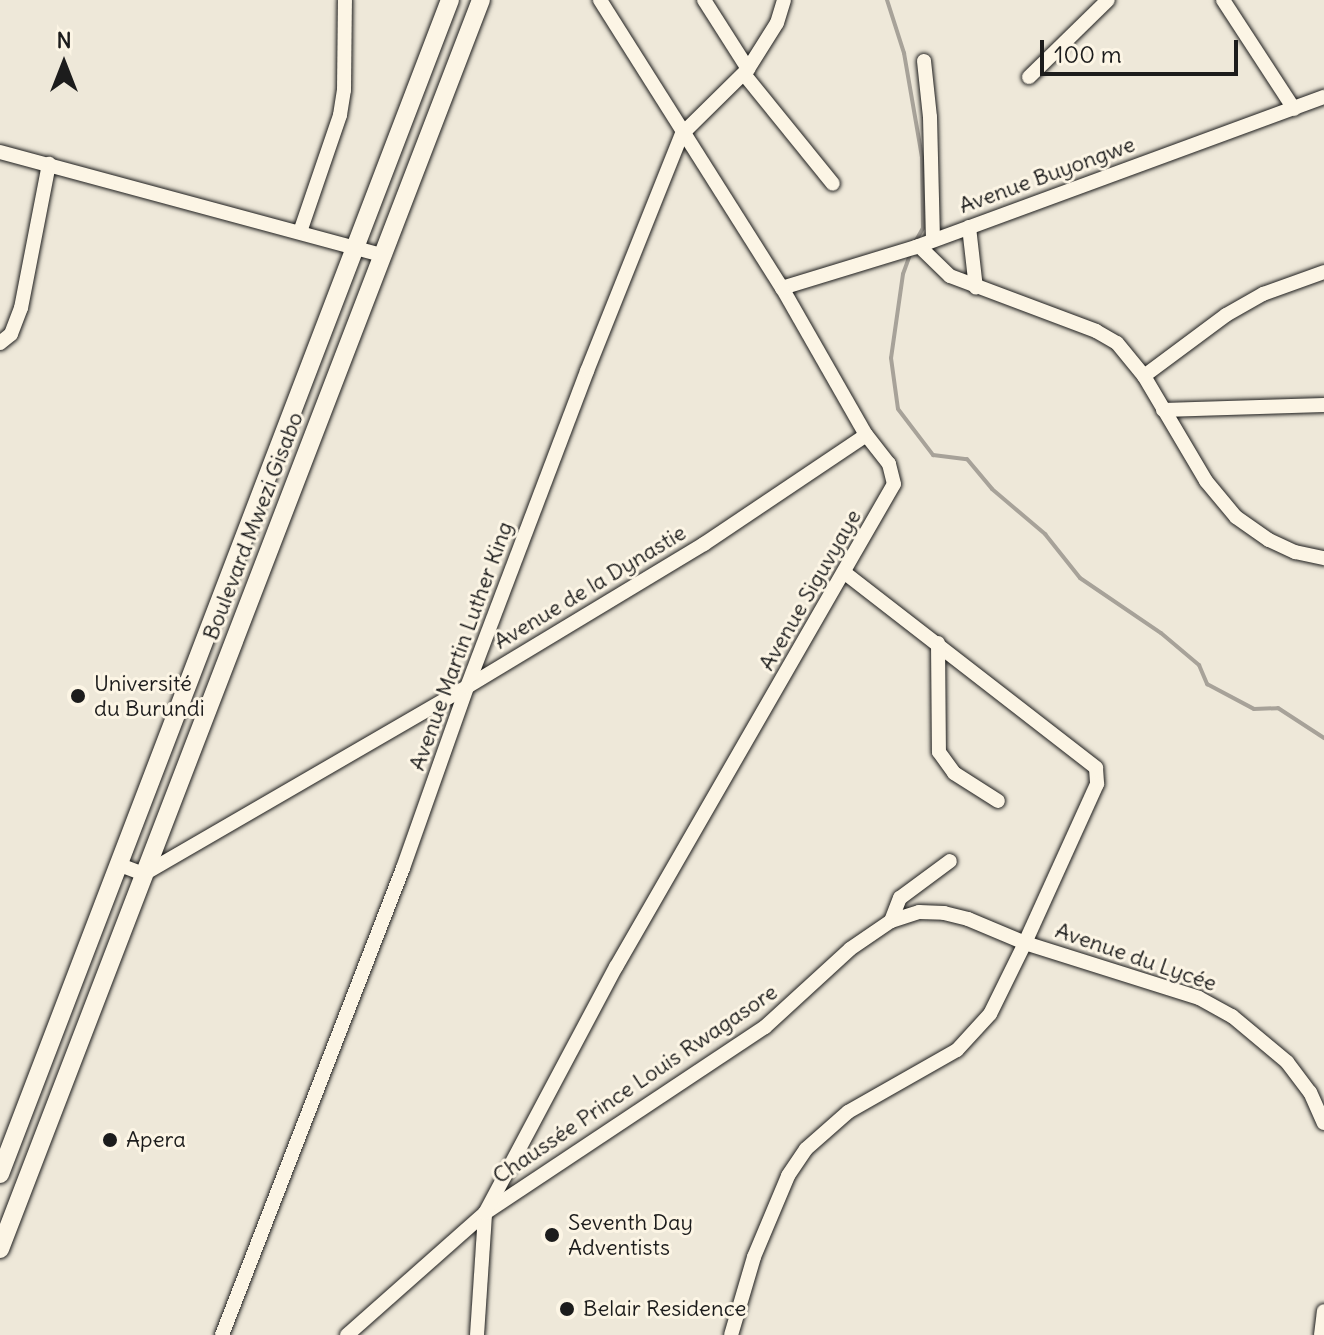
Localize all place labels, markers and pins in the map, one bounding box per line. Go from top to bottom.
place label: Université du Burundi [94,670,205,722]
marker: Université du Burundi [69,687,87,705]
place label: Apera [126,1127,186,1153]
marker: Apera [101,1131,119,1149]
place label: Seventh Day Adventists [568,1209,693,1260]
marker: Seventh Day Adventists [543,1226,561,1244]
place label: Belair Residence [583,1296,746,1322]
marker: Belair Residence [558,1300,576,1318]

